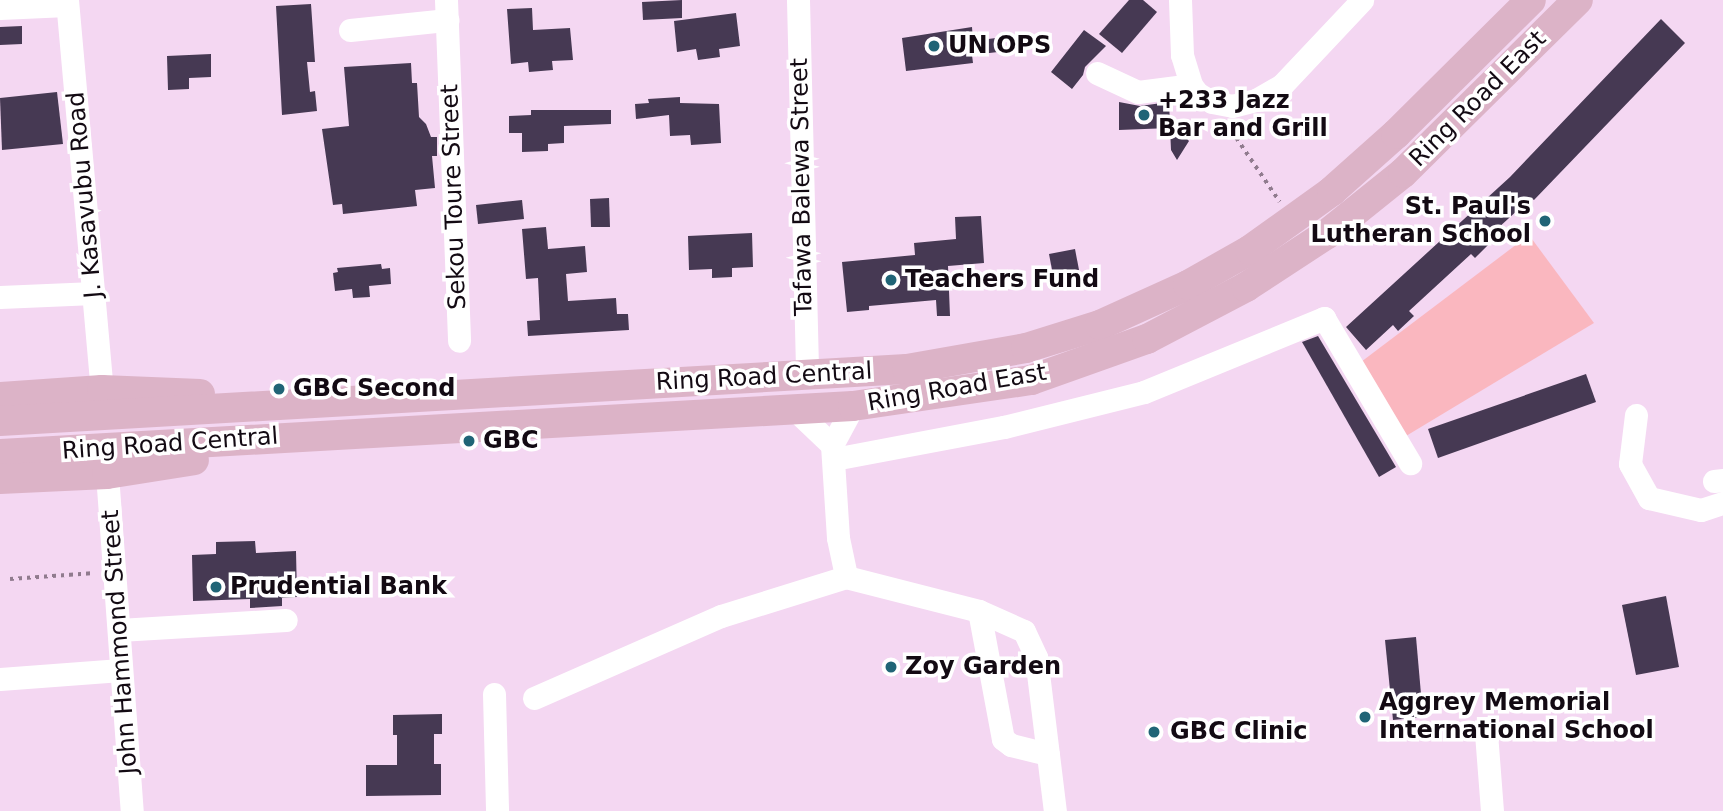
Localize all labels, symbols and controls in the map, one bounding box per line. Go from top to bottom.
street label: Ring Road East [1404,25,1552,173]
place label: UN OPS [948,32,1051,60]
marker: UN OPS [926,38,942,54]
street label: Tafawa Balewa Street [785,58,819,316]
street label: Sekou Toure Street [436,84,472,310]
place label: +233 Jazz Bar and Grill [1158,87,1328,143]
street label: J. Kasavubu Road [62,90,108,300]
marker: +233 Jazz Bar and Grill [1136,107,1152,123]
place label: St. Paul's Lutheran School [1311,193,1531,249]
marker: St. Paul's Lutheran School [1537,213,1553,229]
place label: Teachers Fund [905,266,1099,294]
marker: Teachers Fund [883,272,899,288]
street label: Ring Road Central [655,357,873,397]
street label: Ring Road East [865,358,1049,418]
place label: GBC Second [293,375,456,403]
marker: GBC Second [271,381,287,397]
street label: Ring Road Central [61,422,279,466]
place label: GBC [483,427,539,455]
marker: GBC [461,433,477,449]
street label: John Hammond Street [96,509,144,775]
place label: Prudential Bank [230,573,447,601]
marker: Prudential Bank [208,579,224,595]
place label: Zoy Garden [905,653,1061,681]
marker: Zoy Garden [883,659,899,675]
place label: Aggrey Memorial International School [1379,689,1654,745]
marker: Aggrey Memorial International School [1357,709,1373,725]
place label: GBC Clinic [1170,718,1308,746]
marker: GBC Clinic [1144,722,1164,742]

